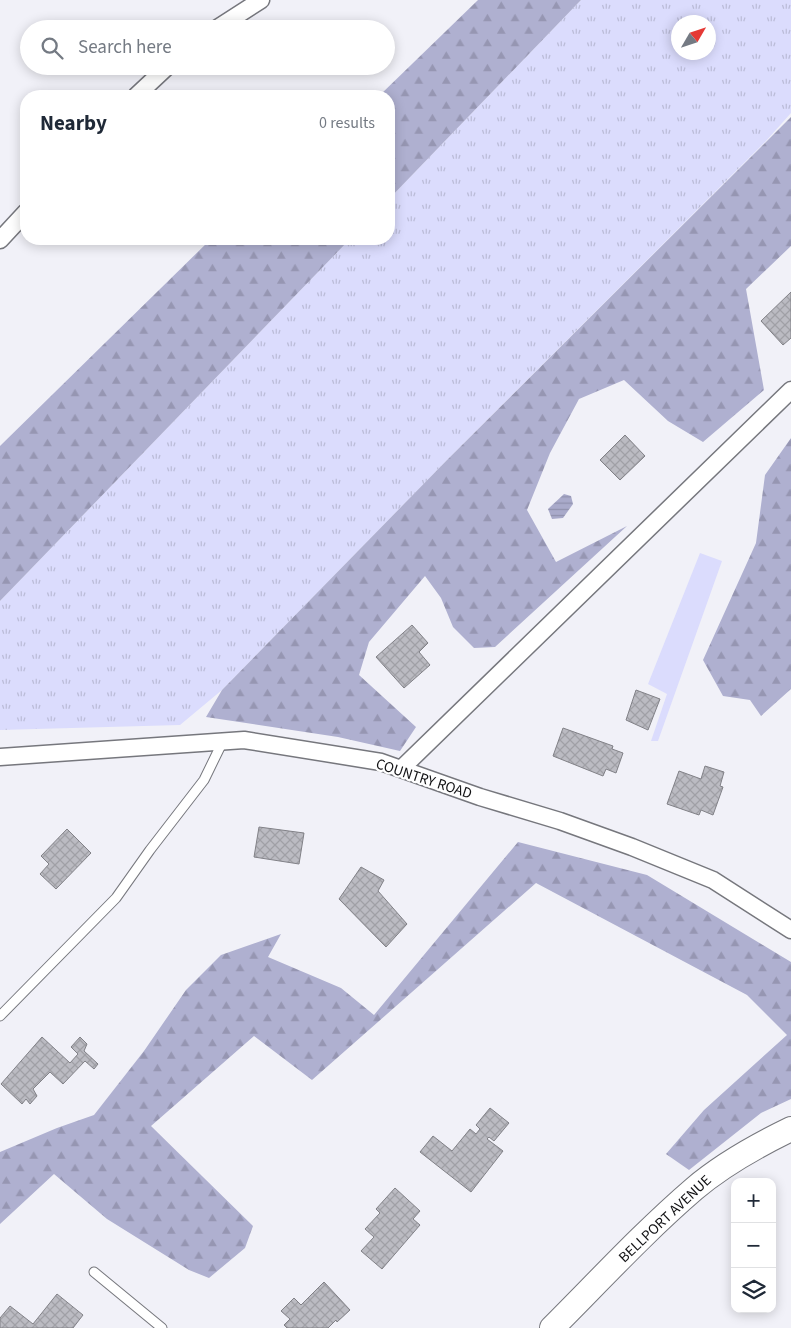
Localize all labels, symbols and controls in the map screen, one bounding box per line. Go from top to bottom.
north arrow [671,15,716,60]
search box [20,20,395,75]
icon: search [38,34,66,62]
text: Search here [78,34,172,61]
text: Nearby [40,108,107,138]
text: 0 results [319,112,375,134]
street label: COUNTRY ROAD [373,754,475,804]
street label: BELLPORT AVENUE [614,1170,716,1268]
map controls [731,1178,776,1313]
button: + [731,1178,776,1223]
button: − [731,1223,776,1268]
button: layers [731,1268,776,1313]

